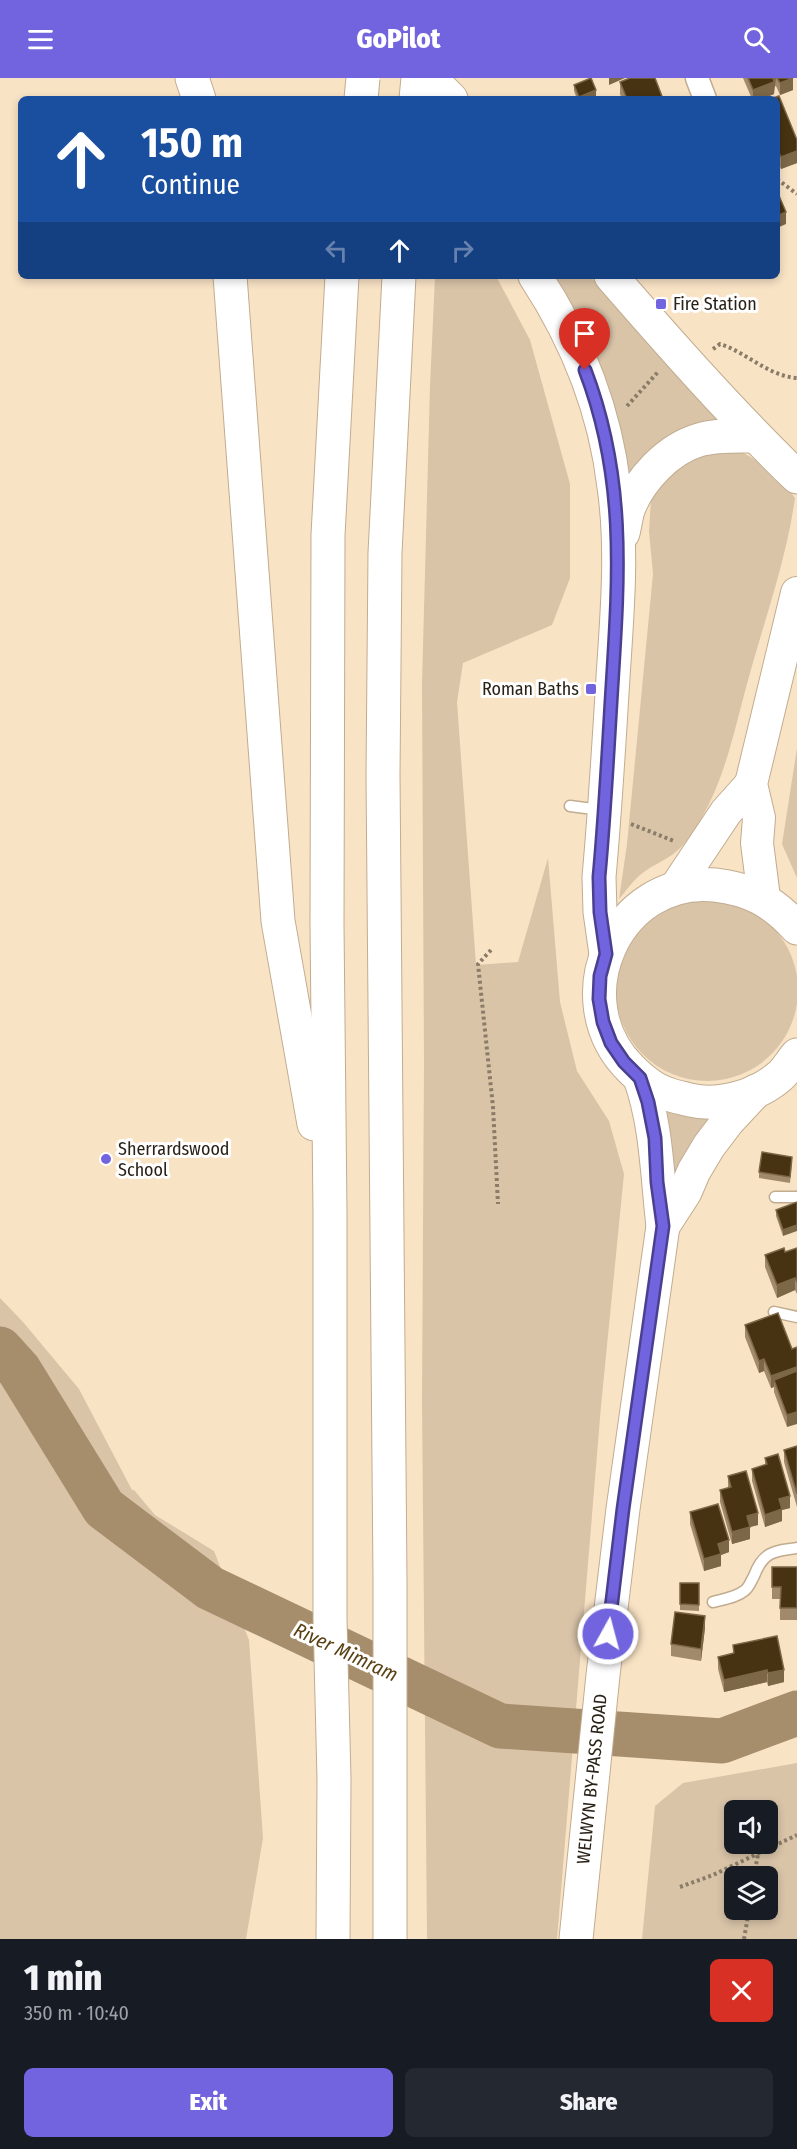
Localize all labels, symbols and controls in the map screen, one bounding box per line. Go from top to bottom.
icon: menu [24,23,57,56]
text: GoPilot [357,23,440,55]
icon: search [740,23,773,56]
text: 150 m [141,118,243,168]
icon: ahead [42,120,120,198]
text: Continue [141,169,240,201]
icon: left [320,234,353,267]
icon: ahead [383,234,416,267]
icon: right [446,234,479,267]
place label: Fire Station [673,293,757,315]
marker: Fire Station [654,297,668,311]
pin [559,308,610,370]
icon: arrive [568,317,601,350]
place label: Roman Baths [482,678,579,700]
marker: Roman Baths [584,682,598,696]
place label: Sherrardswood School [118,1138,230,1181]
marker: Sherrardswood School [99,1152,113,1166]
position arrow [576,1602,640,1666]
water label: River Mimram [290,1617,402,1687]
street label: WELWYN BY-PASS ROAD [572,1693,612,1865]
map controls [724,1800,778,1920]
button: sound [724,1800,778,1854]
button: layers [724,1866,778,1920]
text: 1 min [24,1956,102,2000]
button: close [710,1959,773,2022]
text: 350 m · 10:40 [24,2001,129,2025]
button: Exit [24,2068,393,2137]
button: Share [405,2068,773,2137]

